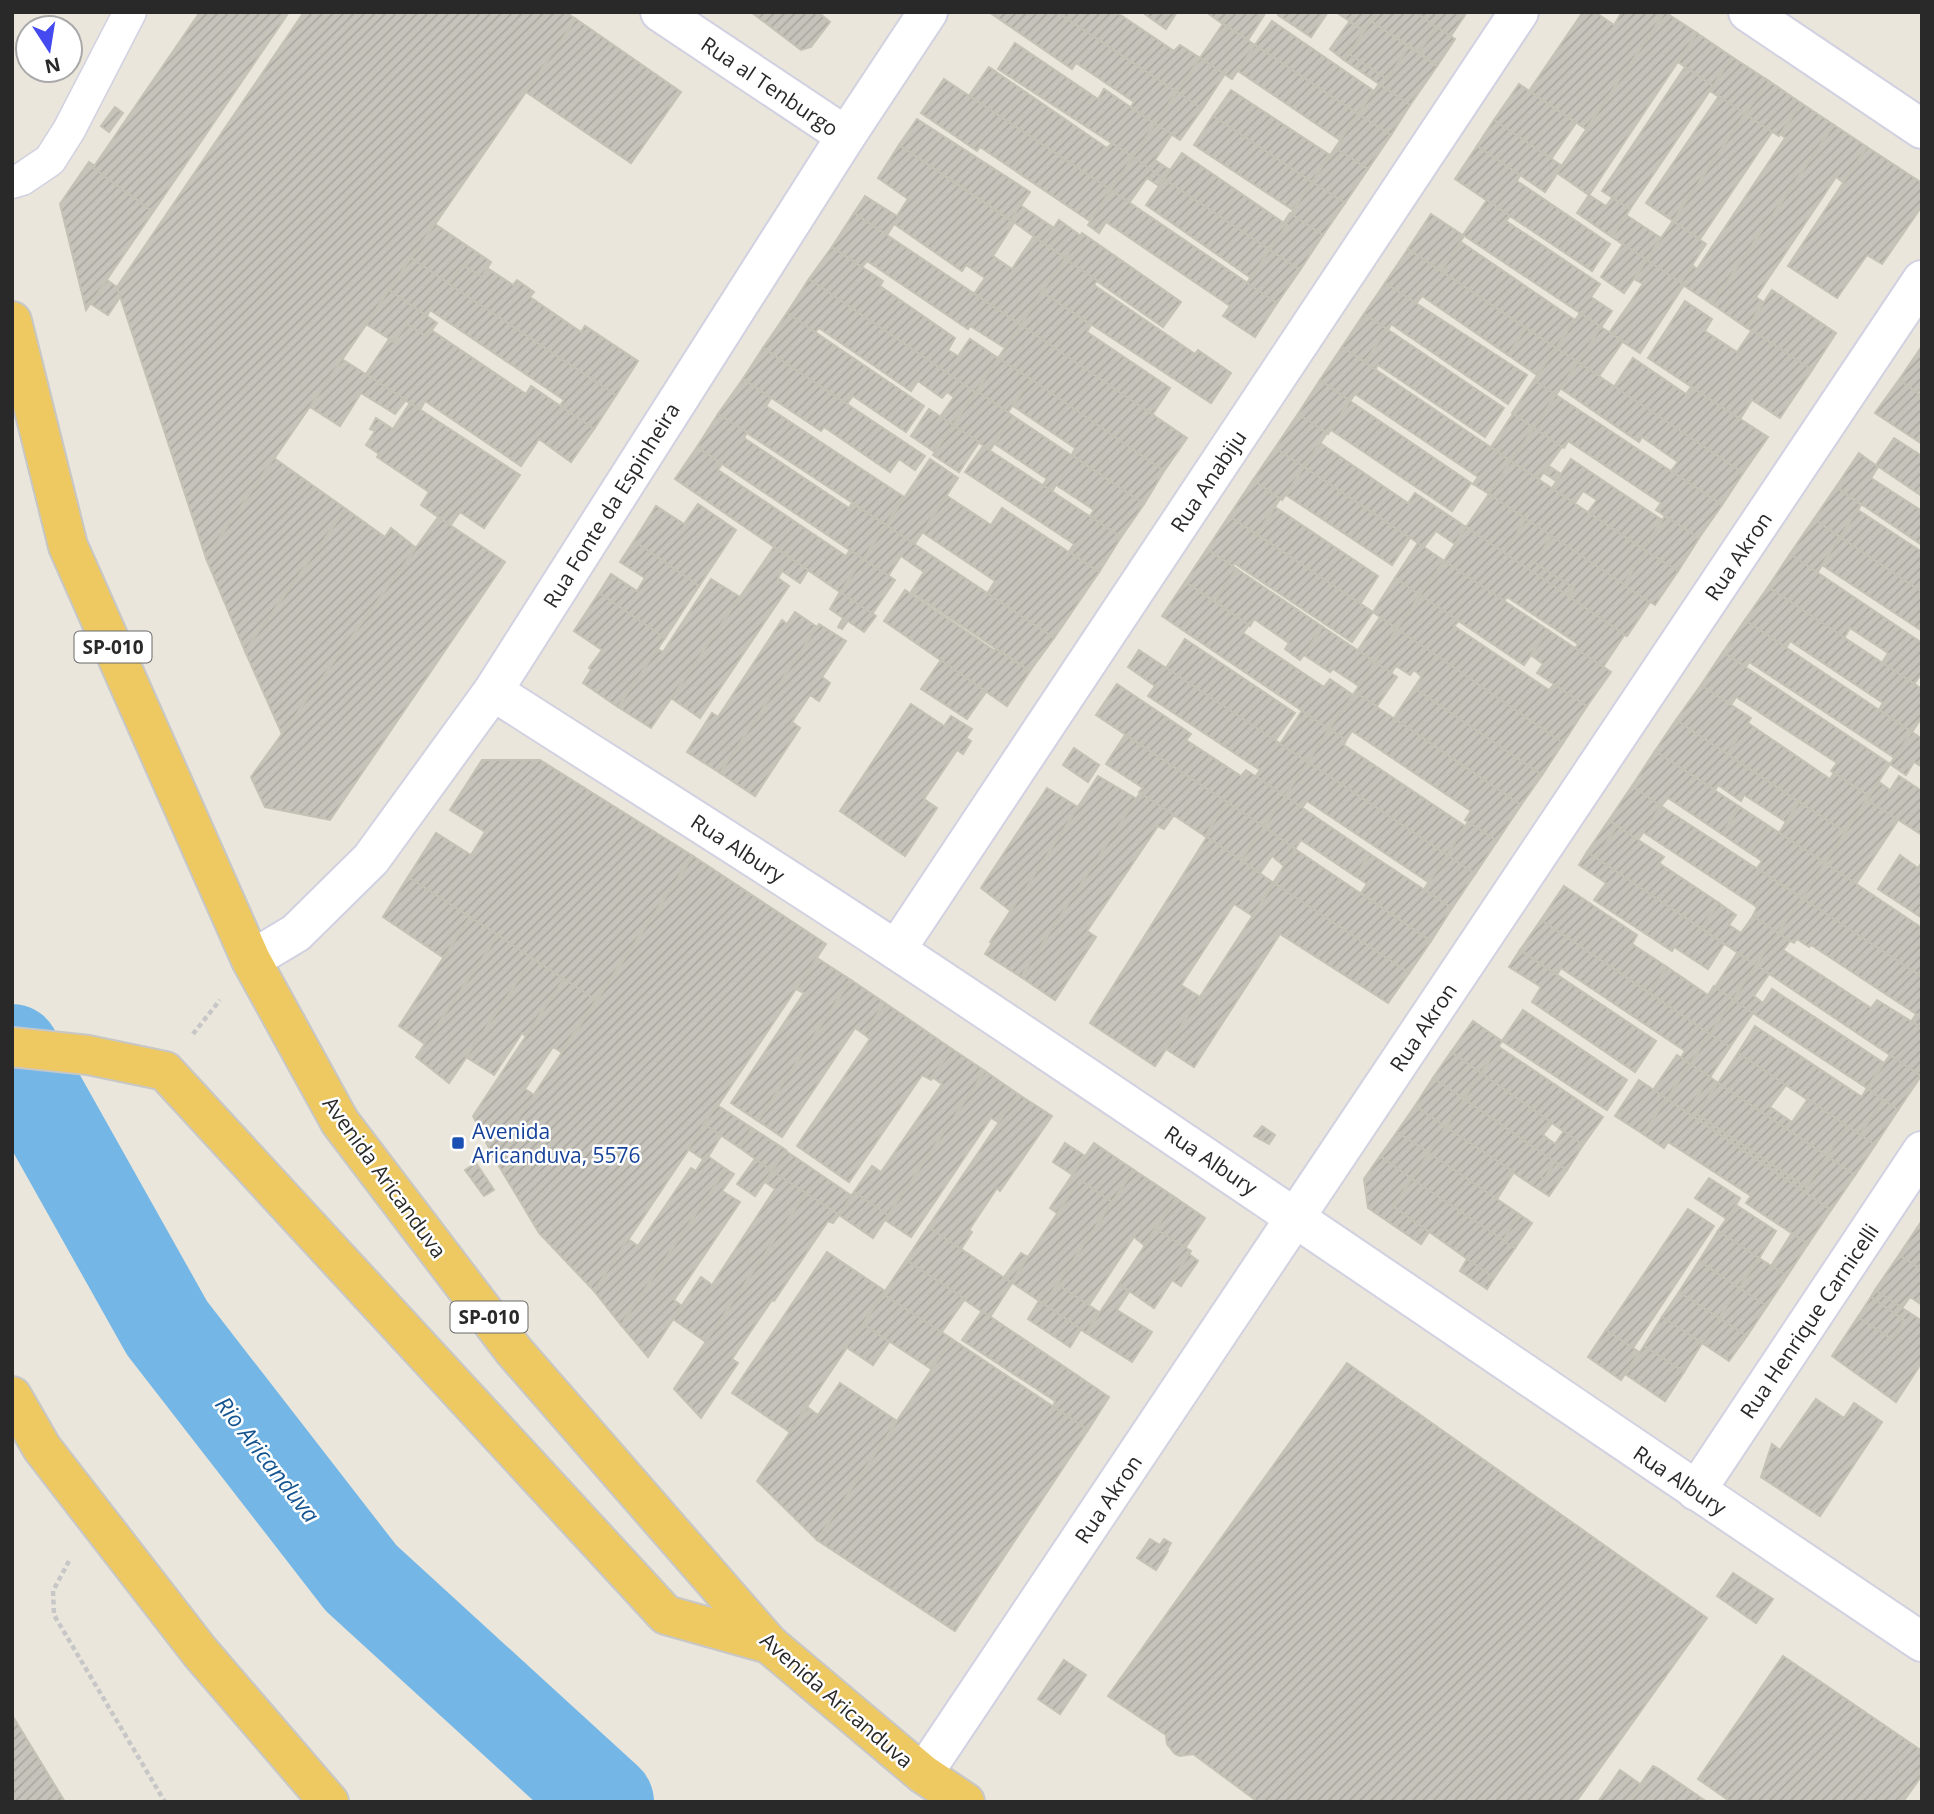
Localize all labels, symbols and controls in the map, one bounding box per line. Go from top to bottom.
north arrow [14,14,84,84]
street label: Rua al Tenburgo [696,30,844,142]
text: N [42,51,63,80]
street label: Rua Fonte da Espinheira [536,397,686,613]
street label: Rua Anabiju [1164,425,1252,537]
street label: Rua Akron [1698,506,1778,606]
road number: SP-010 [74,632,152,662]
street label: Rua Albury [686,807,791,889]
street label: Rua Akron [1383,977,1463,1077]
street label: Avenida Aricanduva [317,1091,453,1263]
place label: Avenida Aricanduva, 5576 [472,1117,641,1169]
street label: Rua Albury [1159,1119,1263,1202]
marker: Avenida Aricanduva, 5576 [450,1135,466,1151]
street label: Rua Henrique Carnicelli [1733,1218,1885,1424]
road number: SP-010 [450,1302,528,1332]
water label: Rio Aricanduva [208,1389,328,1529]
street label: Rua Albury [1628,1439,1732,1522]
street label: Rua Akron [1068,1449,1148,1549]
street label: Avenida Aricanduva [755,1626,919,1774]

